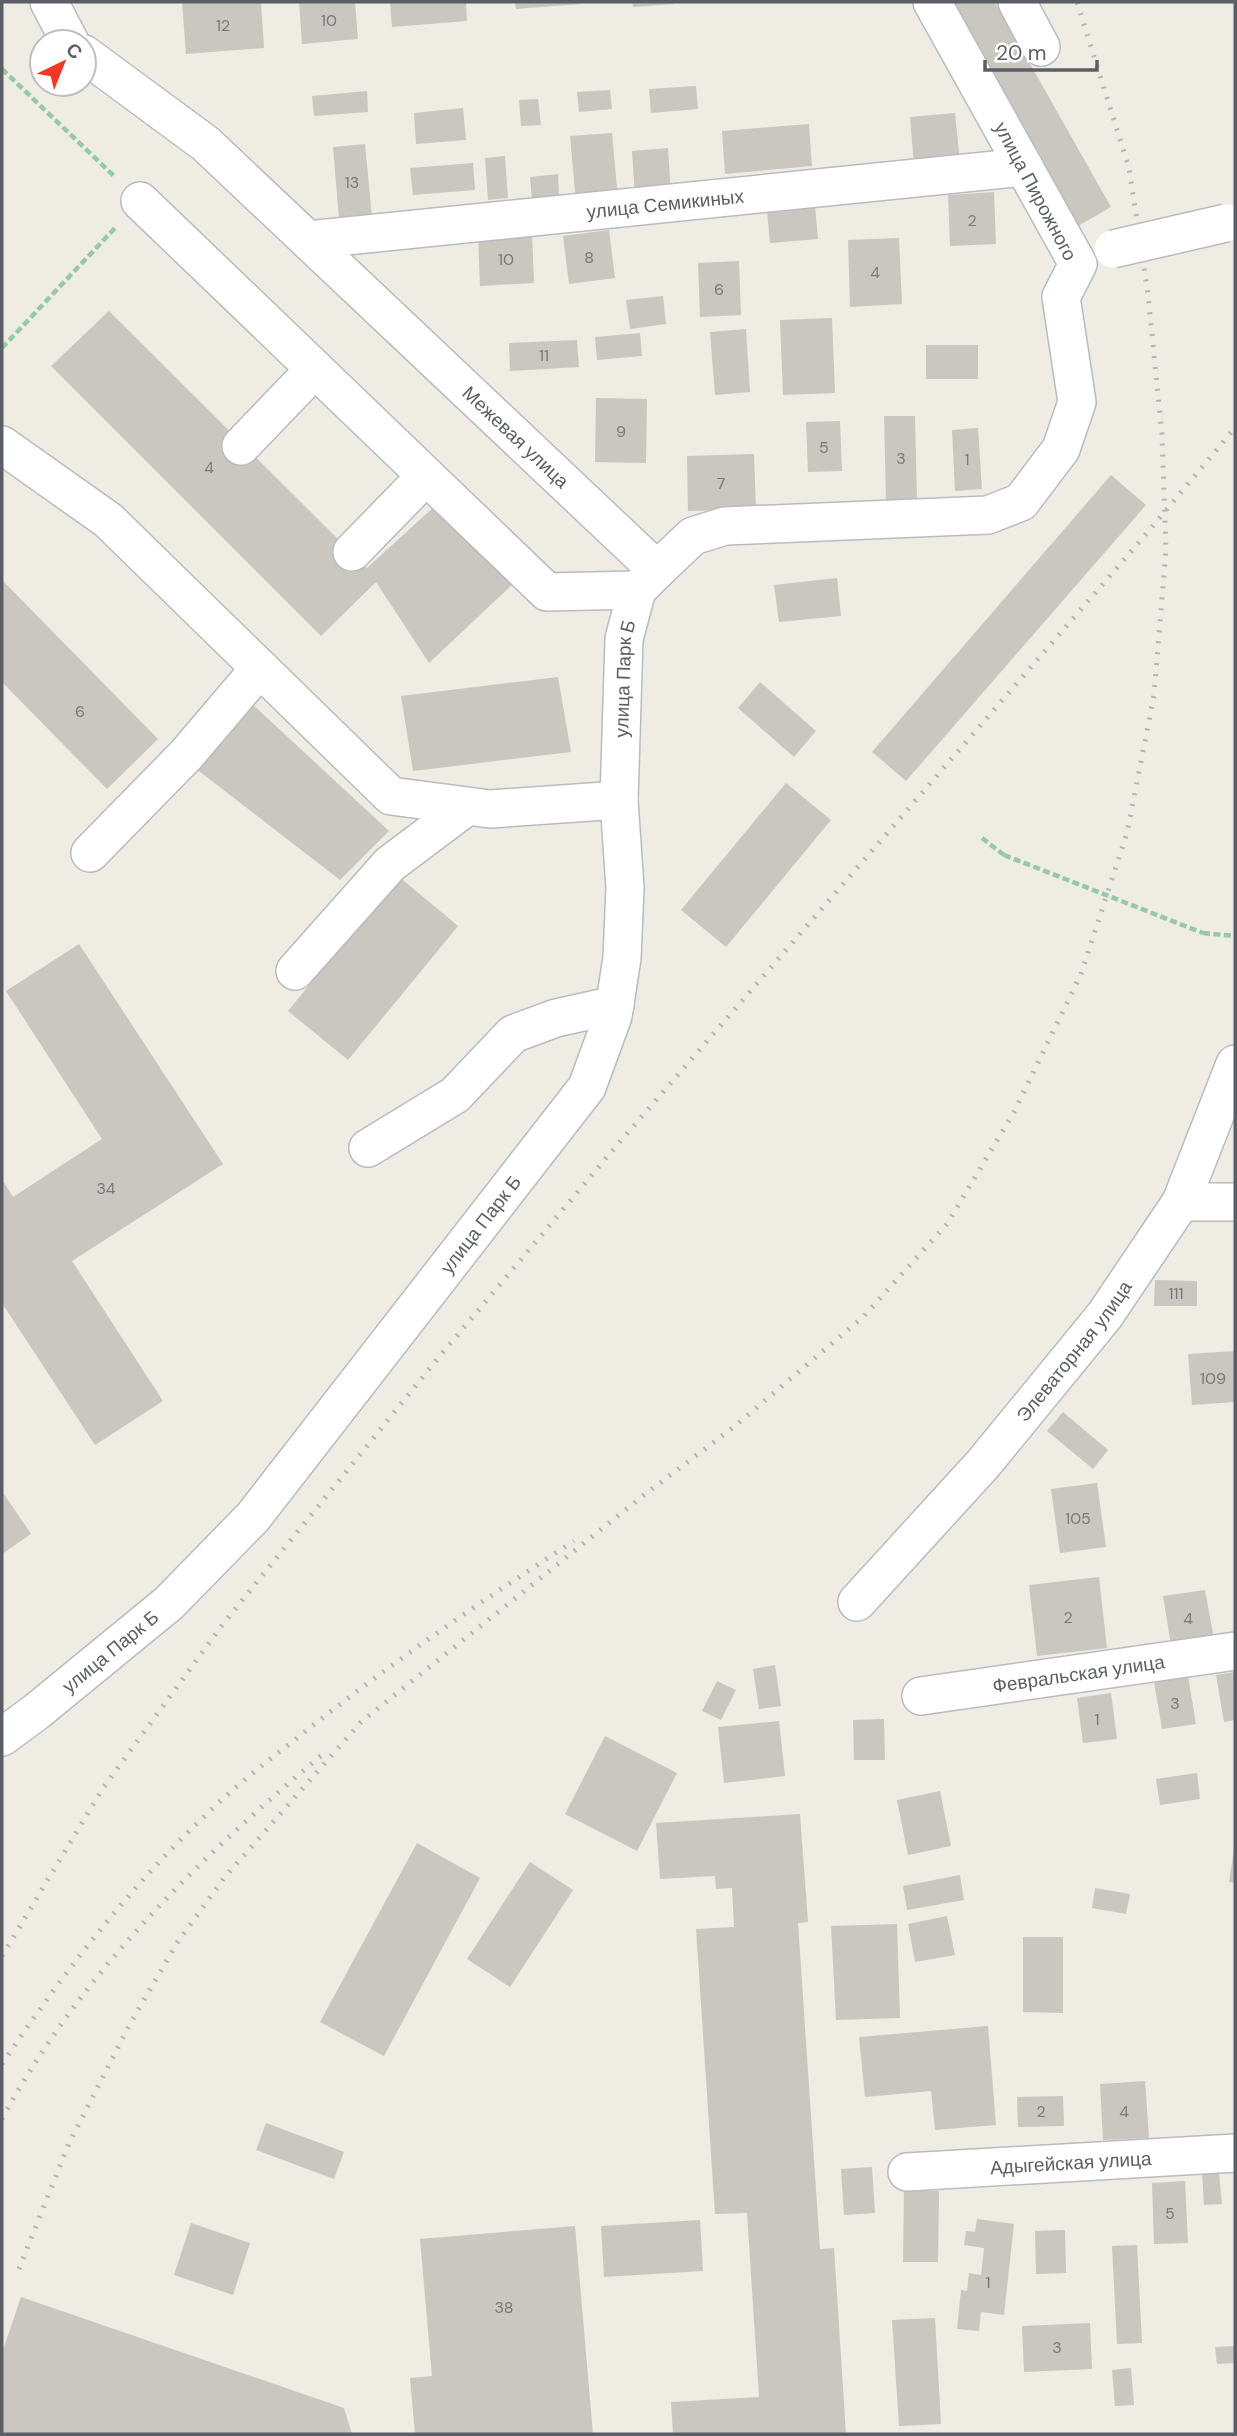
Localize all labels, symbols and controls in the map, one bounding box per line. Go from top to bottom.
house number: 10 [321,10,337,31]
house number: 12 [216,15,230,36]
north arrow [28,28,98,98]
scale bar [985,28,1097,72]
text: С [61,37,88,65]
text: 20 m [996,39,1047,67]
street label: улица Пирожного [989,118,1083,265]
house number: 13 [345,172,359,193]
street label: улица Семикиных [585,184,746,225]
house number: 2 [967,210,977,231]
house number: 8 [584,247,594,268]
house number: 10 [498,249,514,270]
house number: 4 [870,262,880,283]
house number: 6 [714,279,724,300]
house number: 11 [539,345,549,366]
street label: Межевая улица [457,381,575,494]
house number: 9 [616,421,626,442]
house number: 5 [819,437,829,458]
house number: 3 [896,448,906,469]
house number: 1 [965,449,970,470]
house number: 4 [204,457,214,478]
house number: 7 [717,473,725,494]
street label: улица Парк Б [609,617,642,738]
house number: 6 [75,701,85,722]
street label: улица Парк Б [435,1170,527,1279]
house number: 34 [96,1178,116,1199]
street label: Элеваторная улица [1011,1275,1138,1427]
house number: 111 [1169,1283,1183,1304]
house number: 109 [1200,1368,1226,1389]
house number: 105 [1065,1508,1091,1529]
street label: улица Парк Б [57,1605,164,1699]
house number: 2 [1063,1607,1073,1628]
house number: 4 [1183,1608,1193,1629]
street label: Февральская улица [991,1649,1167,1699]
house number: 3 [1170,1693,1180,1714]
house number: 1 [1095,1709,1100,1730]
house number: 2 [1036,2101,1046,2122]
house number: 4 [1119,2101,1129,2122]
street label: Адыгейская улица [989,2146,1153,2180]
house number: 5 [1165,2203,1175,2224]
house number: 1 [986,2272,991,2293]
house number: 38 [494,2297,514,2318]
house number: 3 [1052,2337,1062,2358]

